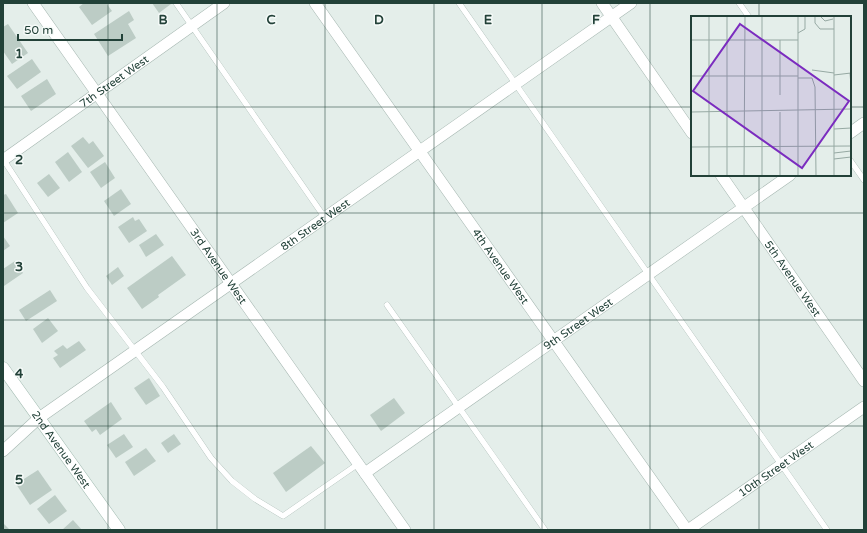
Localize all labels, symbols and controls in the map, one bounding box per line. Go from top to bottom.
text: B [158,12,168,28]
text: C [266,12,276,28]
text: D [374,12,384,28]
text: E [484,12,492,28]
text: F [592,12,600,28]
scale bar [18,16,122,42]
inset map [691,16,851,176]
text: 50 m [24,23,53,37]
text: 1 [15,46,23,62]
street label: 7th Street West [77,52,151,110]
text: 2 [15,152,23,168]
street label: 8th Street West [278,196,352,253]
street label: 3rd Avenue West [188,226,250,306]
street label: 4th Avenue West [470,226,532,306]
street label: 5th Avenue West [762,238,824,319]
text: 3 [15,259,23,275]
street label: 9th Street West [541,295,615,352]
text: 4 [15,366,24,382]
street label: 2nd Avenue West [29,408,93,491]
street label: 10th Street West [736,438,816,499]
text: 5 [15,472,23,488]

